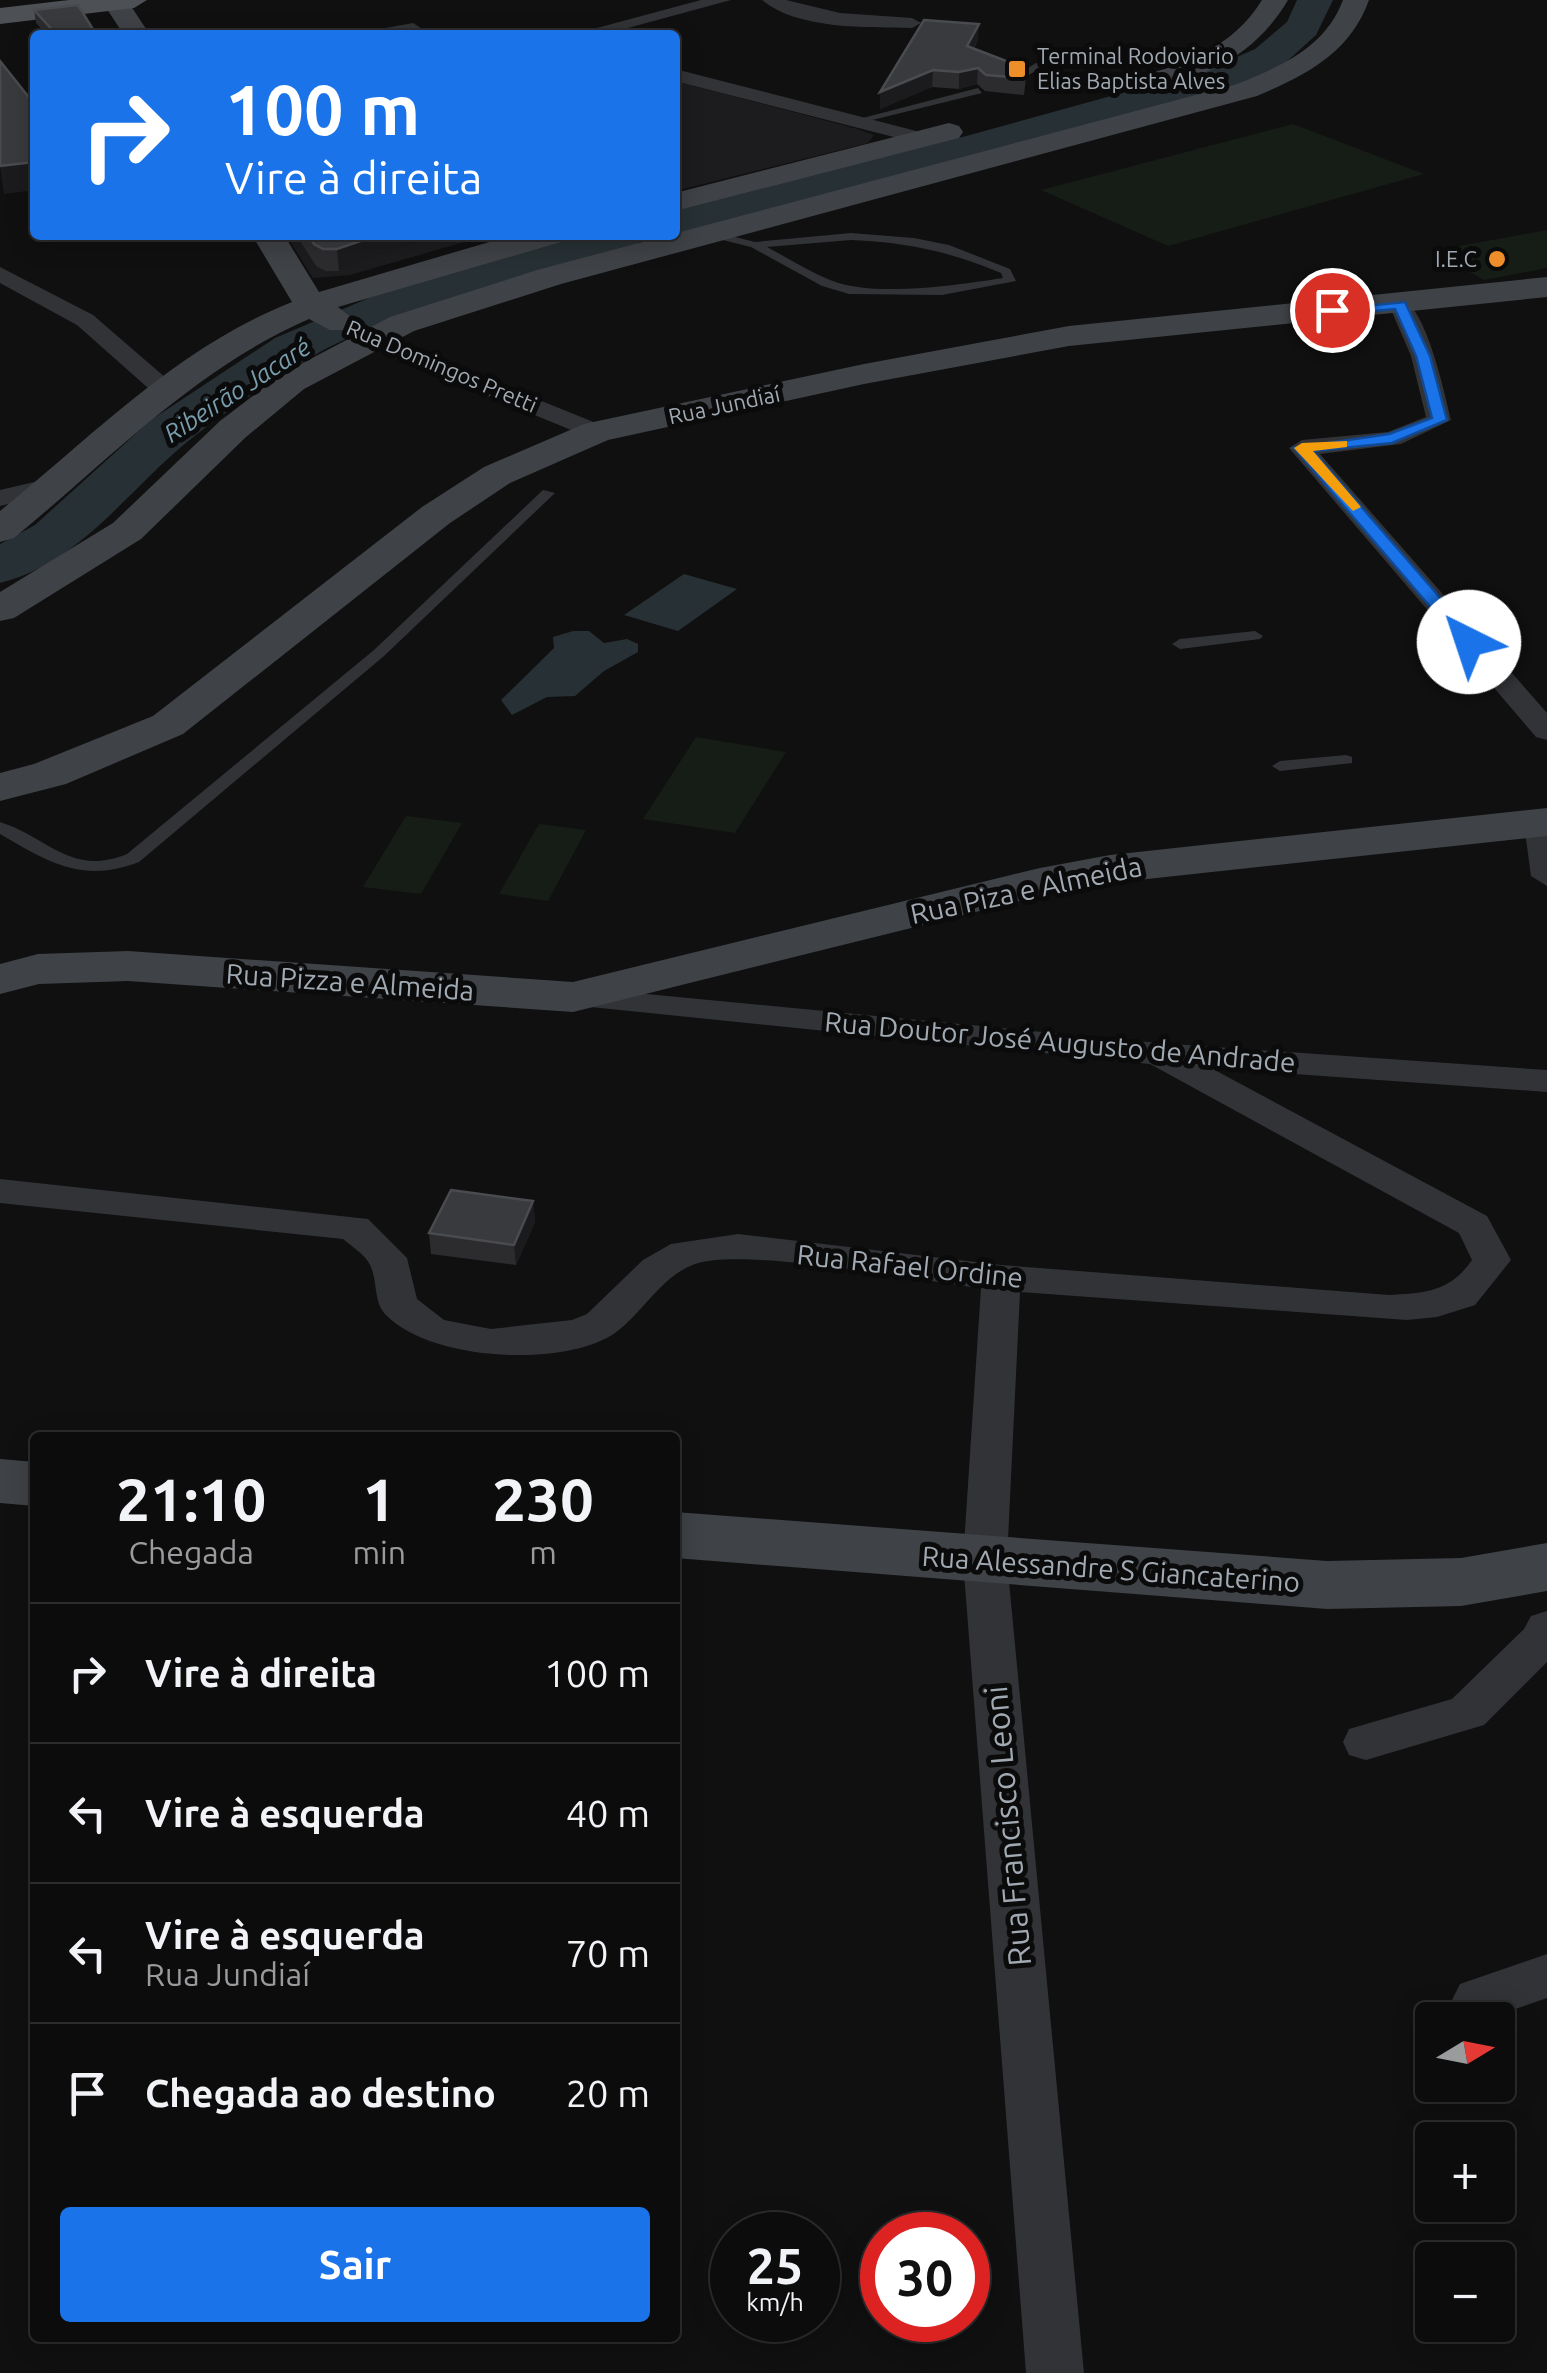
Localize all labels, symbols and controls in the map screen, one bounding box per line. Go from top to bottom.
place label: Terminal Rodoviario Elias Baptista Alves [1037,43,1234,93]
marker: Terminal Rodoviario Elias Baptista Alves [1006,58,1028,80]
icon: right [60,70,190,200]
text: 100 m [225,70,420,148]
text: Vire à direita [225,152,482,203]
place label: I.E.C [1435,246,1477,271]
marker: I.E.C [1486,248,1508,270]
pin [1290,268,1375,353]
icon: arrive [1305,283,1360,338]
street label: Rua Domingos Pretti [343,314,541,417]
water label: Ribeirão Jacaré [159,332,316,448]
street label: Rua Jundiaí [666,380,783,429]
position arrow [1417,590,1521,694]
street label: Rua Piza e Almeida [907,850,1145,929]
street label: Rua Pizza e Almeida [225,957,475,1006]
street label: Rua Doutor José Augusto de Andrade [823,1005,1297,1078]
street label: Rua Rafael Ordine [795,1238,1025,1293]
text: 21:10 [116,1465,266,1532]
text: 1 [362,1465,396,1532]
text: 230 [492,1465,594,1532]
text: Chegada [128,1534,254,1570]
text: min [352,1534,406,1570]
text: m [529,1534,557,1570]
street label: Rua Alessandre S Giancaterino [921,1540,1301,1597]
icon: right [60,1646,115,1701]
text: Vire à direita [145,1652,377,1694]
text: 100 m [544,1652,650,1694]
street label: Rua Francisco Leoni [977,1684,1037,1968]
icon: left [60,1786,115,1841]
text: Vire à esquerda [145,1792,425,1834]
text: 40 m [566,1792,650,1834]
text: Vire à esquerda [145,1914,425,1956]
icon: left [60,1926,115,1981]
text: 70 m [566,1932,650,1974]
text: Rua Jundiaí [145,1956,310,1992]
north arrow [1415,2002,1515,2102]
map controls [1415,2002,1515,2342]
icon: arrive [60,2066,115,2121]
text: Chegada ao destino [145,2072,496,2114]
text: 20 m [566,2072,650,2114]
button: + [1415,2122,1515,2222]
button: Sair [60,2207,650,2322]
speed limit sign: 30 [860,2212,990,2342]
text: 25 [747,2237,803,2293]
button: − [1415,2242,1515,2342]
text: km/h [746,2288,804,2316]

